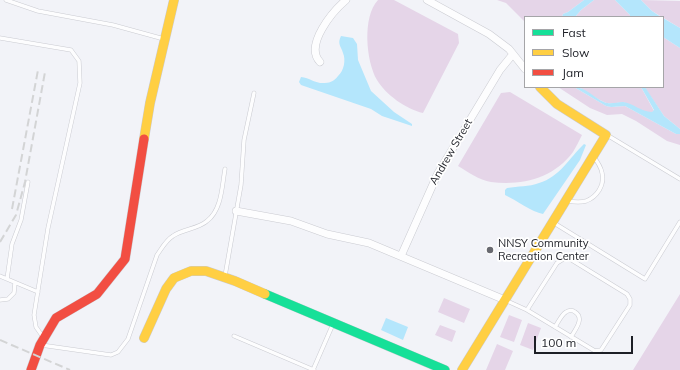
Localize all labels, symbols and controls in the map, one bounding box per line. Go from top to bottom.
legend [524,16,664,88]
text: Fast [562,25,586,40]
text: Slow [562,45,590,60]
text: Jam [562,65,584,80]
street label: Andrew Street [427,117,475,187]
place label: NNSY Community Recreation Center [498,237,589,263]
marker: NNSY Community Recreation Center [485,245,495,255]
scale bar [536,328,635,354]
text: 100 m [541,335,576,350]

